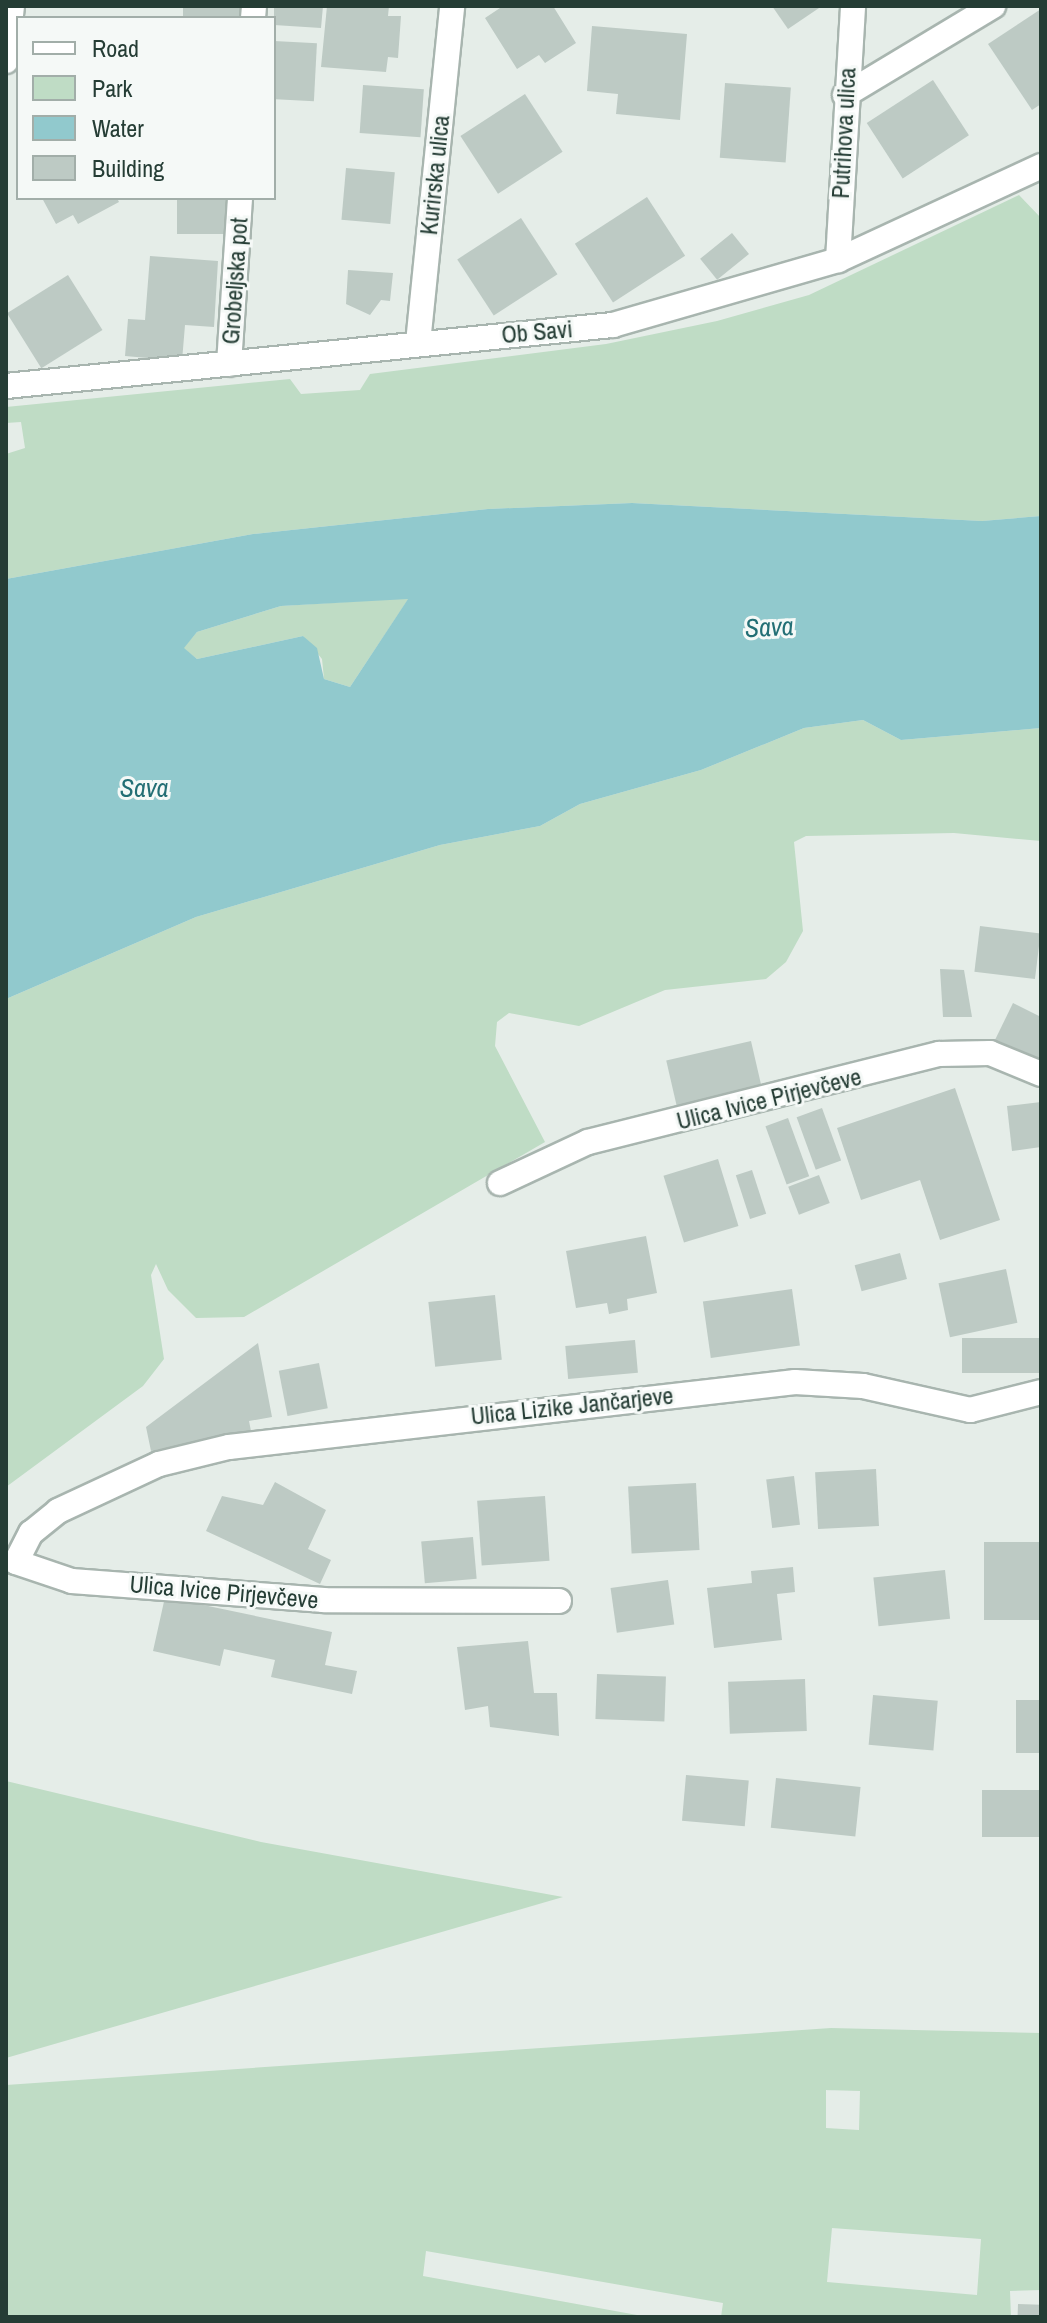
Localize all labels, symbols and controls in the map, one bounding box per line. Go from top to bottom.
legend [16,16,276,200]
text: Road [92,32,139,64]
street label: Putrihova ulica [826,67,862,199]
text: Park [92,72,132,104]
text: Water [92,112,144,144]
street label: Kurirska ulica [414,114,456,236]
text: Building [92,152,164,184]
street label: Grobeljska pot [216,217,254,345]
street label: Ob Savi [500,315,574,349]
water label: Sava [744,610,794,644]
water label: Sava [120,772,168,804]
street label: Ulica Ivice Pirjevčeve [674,1062,864,1136]
street label: Ulica Lizike Jančarjeve [469,1381,675,1431]
street label: Ulica Ivice Pirjevčeve [128,1569,320,1615]

